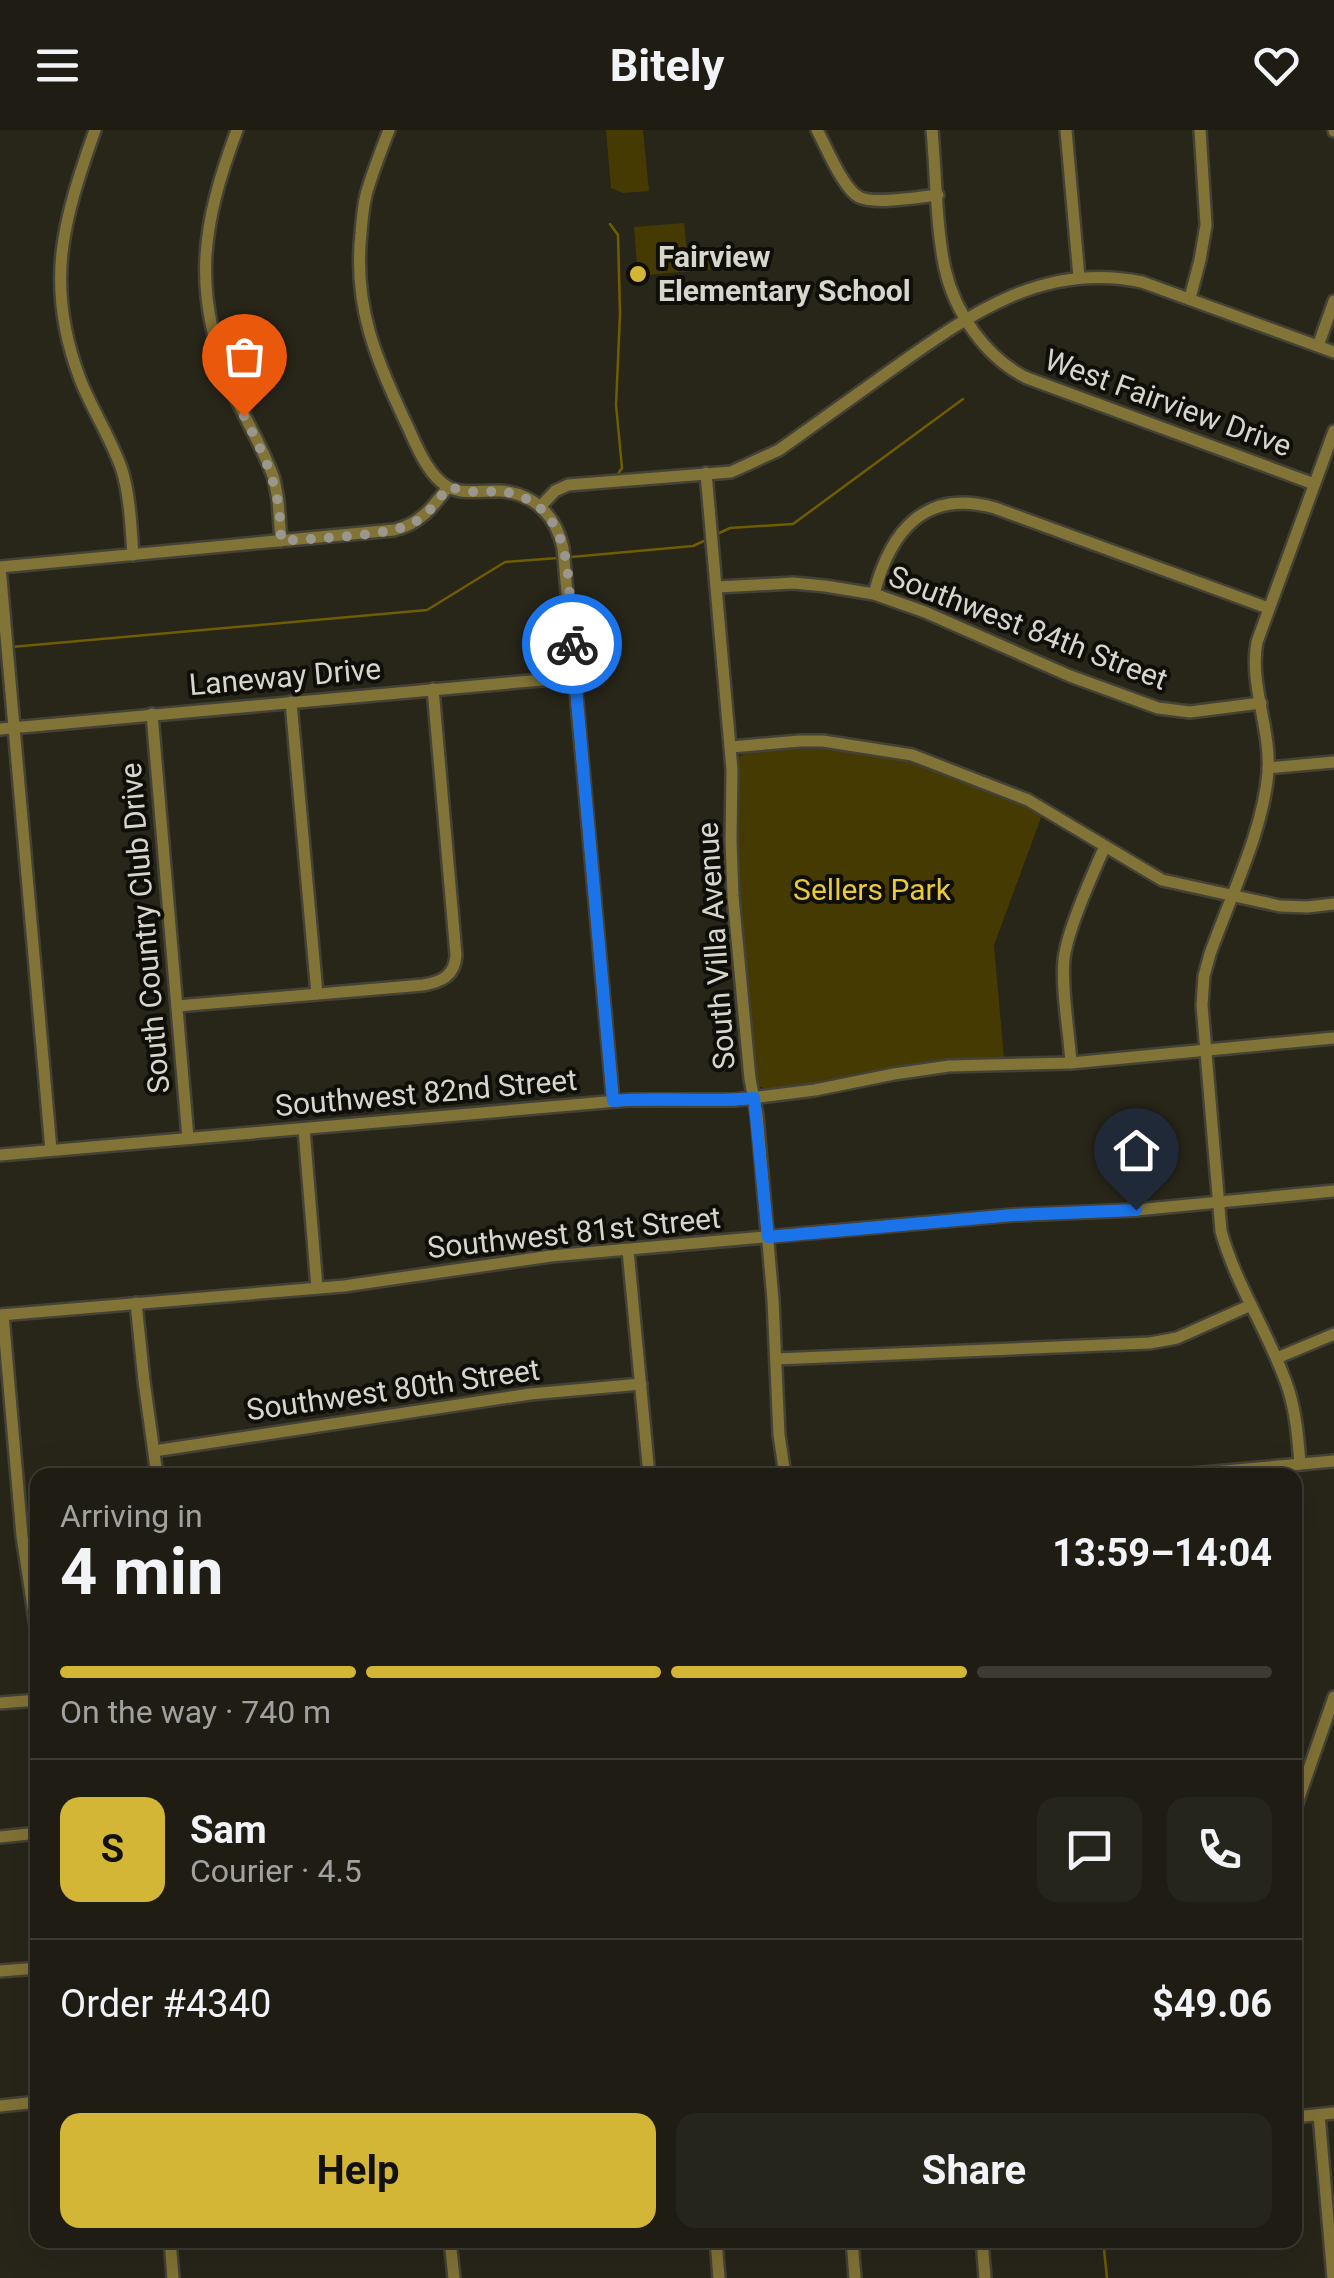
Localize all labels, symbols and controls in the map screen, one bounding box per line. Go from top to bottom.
icon: menu [30,38,85,93]
icon: heart [1249,38,1304,93]
text: Bitely [610,39,724,92]
place label: Fairview Elementary School [658,239,911,308]
marker: Fairview Elementary School [627,263,649,285]
pin [202,314,287,417]
icon: bag [217,329,272,384]
street label: West Fairview Drive [1040,342,1296,463]
street label: Southwest 84th Street [884,558,1172,697]
courier [522,594,622,694]
icon: bike [545,617,600,672]
street label: Laneway Drive [187,651,382,702]
street label: South Country Club Drive [113,761,176,1095]
street label: South Villa Avenue [689,821,742,1071]
park label: Sellers Park [793,872,952,907]
street label: Southwest 82nd Street [274,1062,578,1123]
pin [1094,1108,1179,1211]
icon: home [1109,1123,1164,1178]
street label: Southwest 81st Street [426,1200,722,1265]
street label: Southwest 80th Street [244,1352,542,1427]
text: Arriving in [60,1497,203,1535]
text: 13:59–14:04 [1052,1531,1272,1575]
text: 4 min [60,1534,223,1610]
text: On the way · 740 m [60,1693,331,1731]
button: chat [1037,1797,1142,1902]
button: phone [1167,1797,1272,1902]
text: Sam [190,1808,267,1852]
text: S [101,1827,124,1871]
text: Courier · 4.5 [190,1852,362,1890]
text: Order #4340 [60,1982,271,2026]
text: $49.06 [1152,1982,1272,2026]
button: Help [60,2113,656,2228]
button: Share [676,2113,1272,2228]

